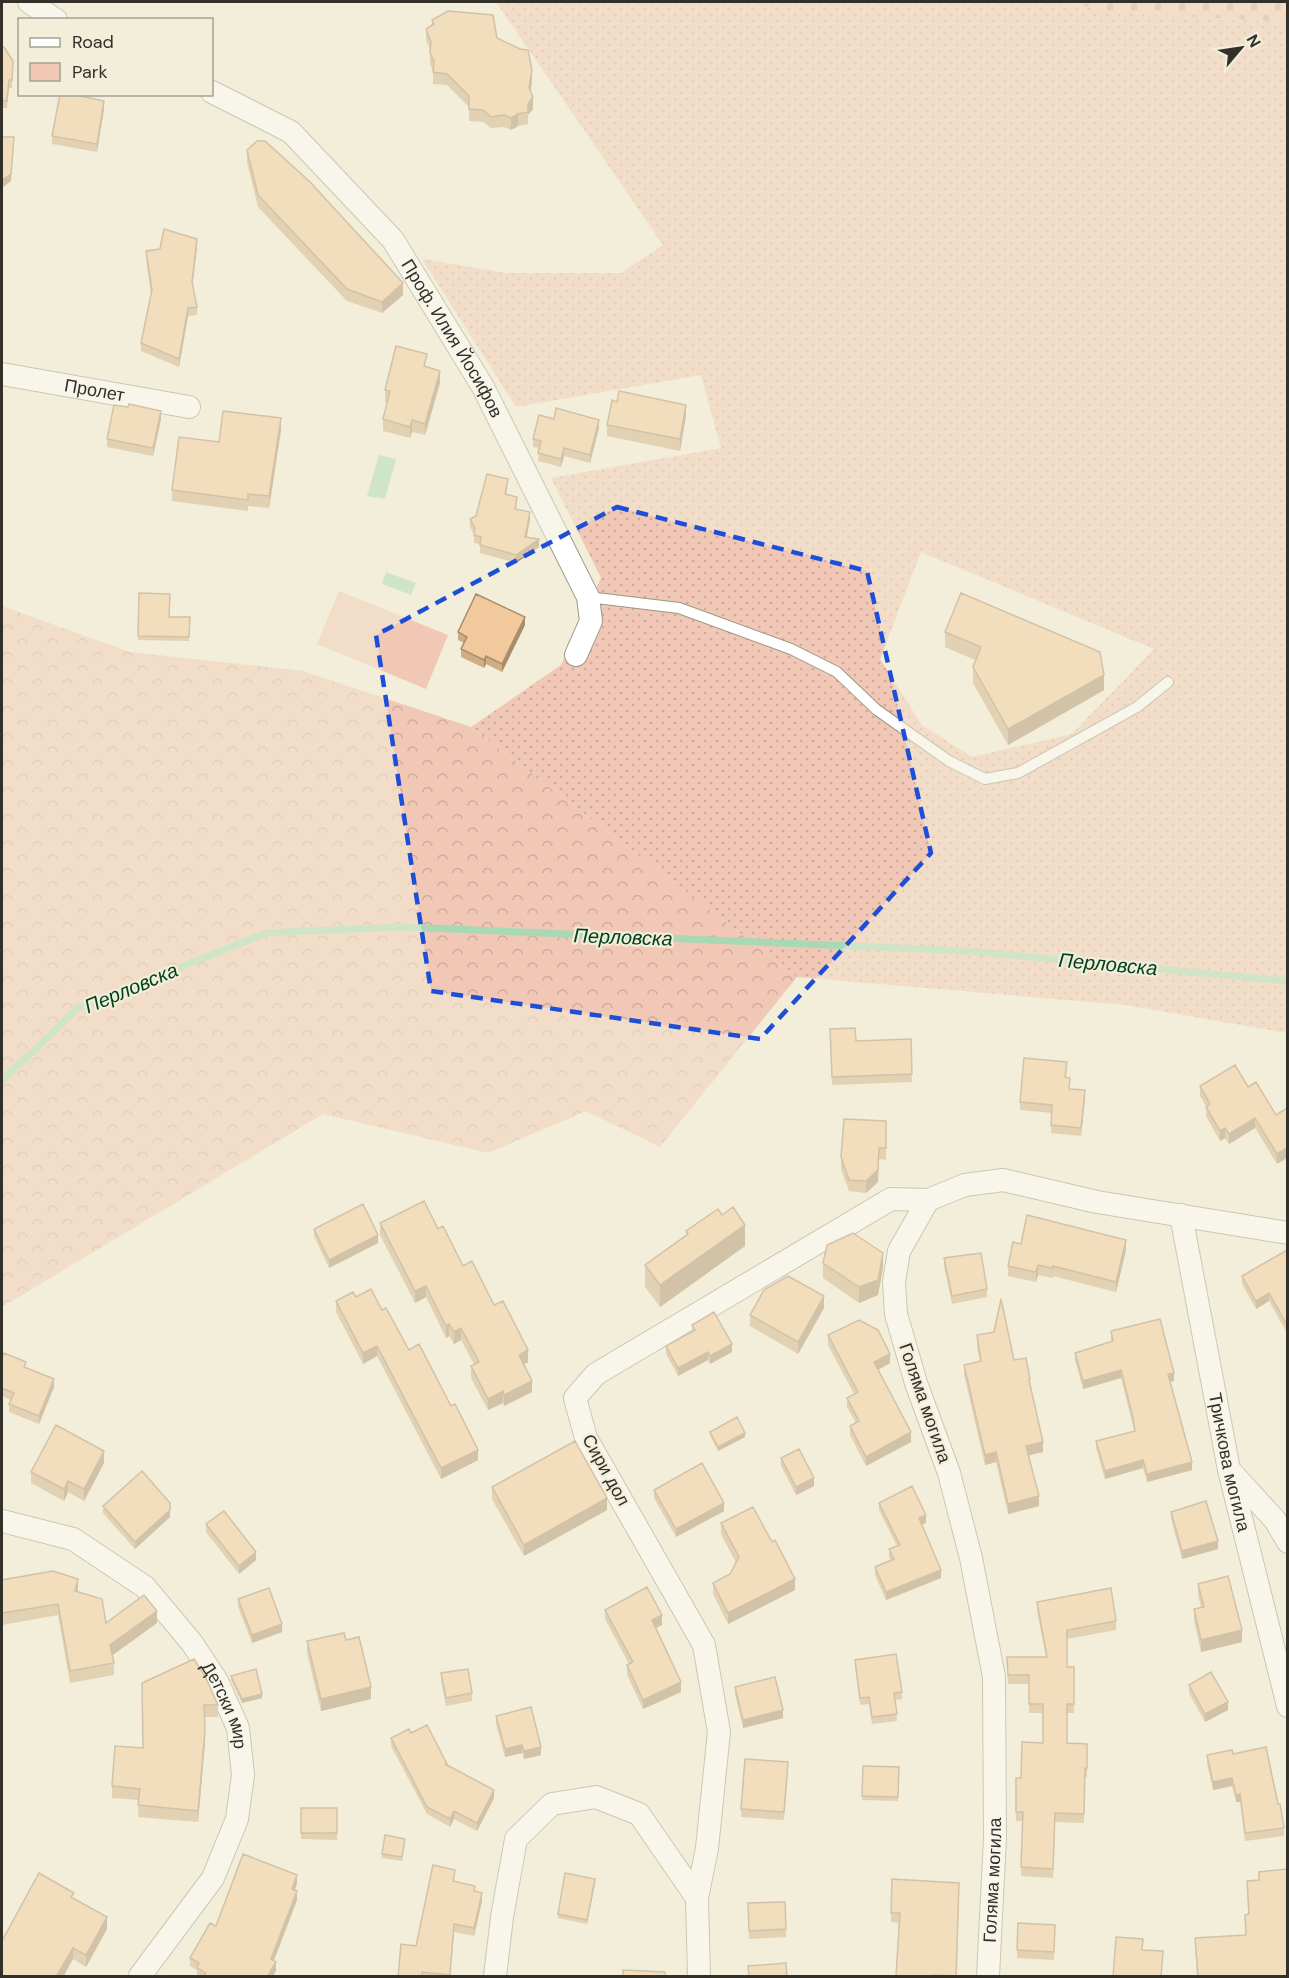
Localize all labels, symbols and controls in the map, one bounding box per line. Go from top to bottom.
legend [18,18,213,96]
north arrow [1211,18,1271,78]
text: Road [72,30,114,54]
text: N [1242,31,1266,51]
text: Park [72,60,108,84]
street label: Проф. Илия Йосифов [396,255,508,422]
street label: Пролет [63,373,127,407]
water label: Перловска [573,922,673,952]
water label: Перловска [1057,947,1159,981]
water label: Перловска [80,957,182,1019]
street label: Голяма могила [893,1340,957,1467]
street label: Тричкова могила [1203,1391,1256,1535]
street label: Сири дол [576,1430,636,1510]
street label: Детски мир [195,1657,252,1750]
street label: Голяма могила [978,1817,1007,1943]

